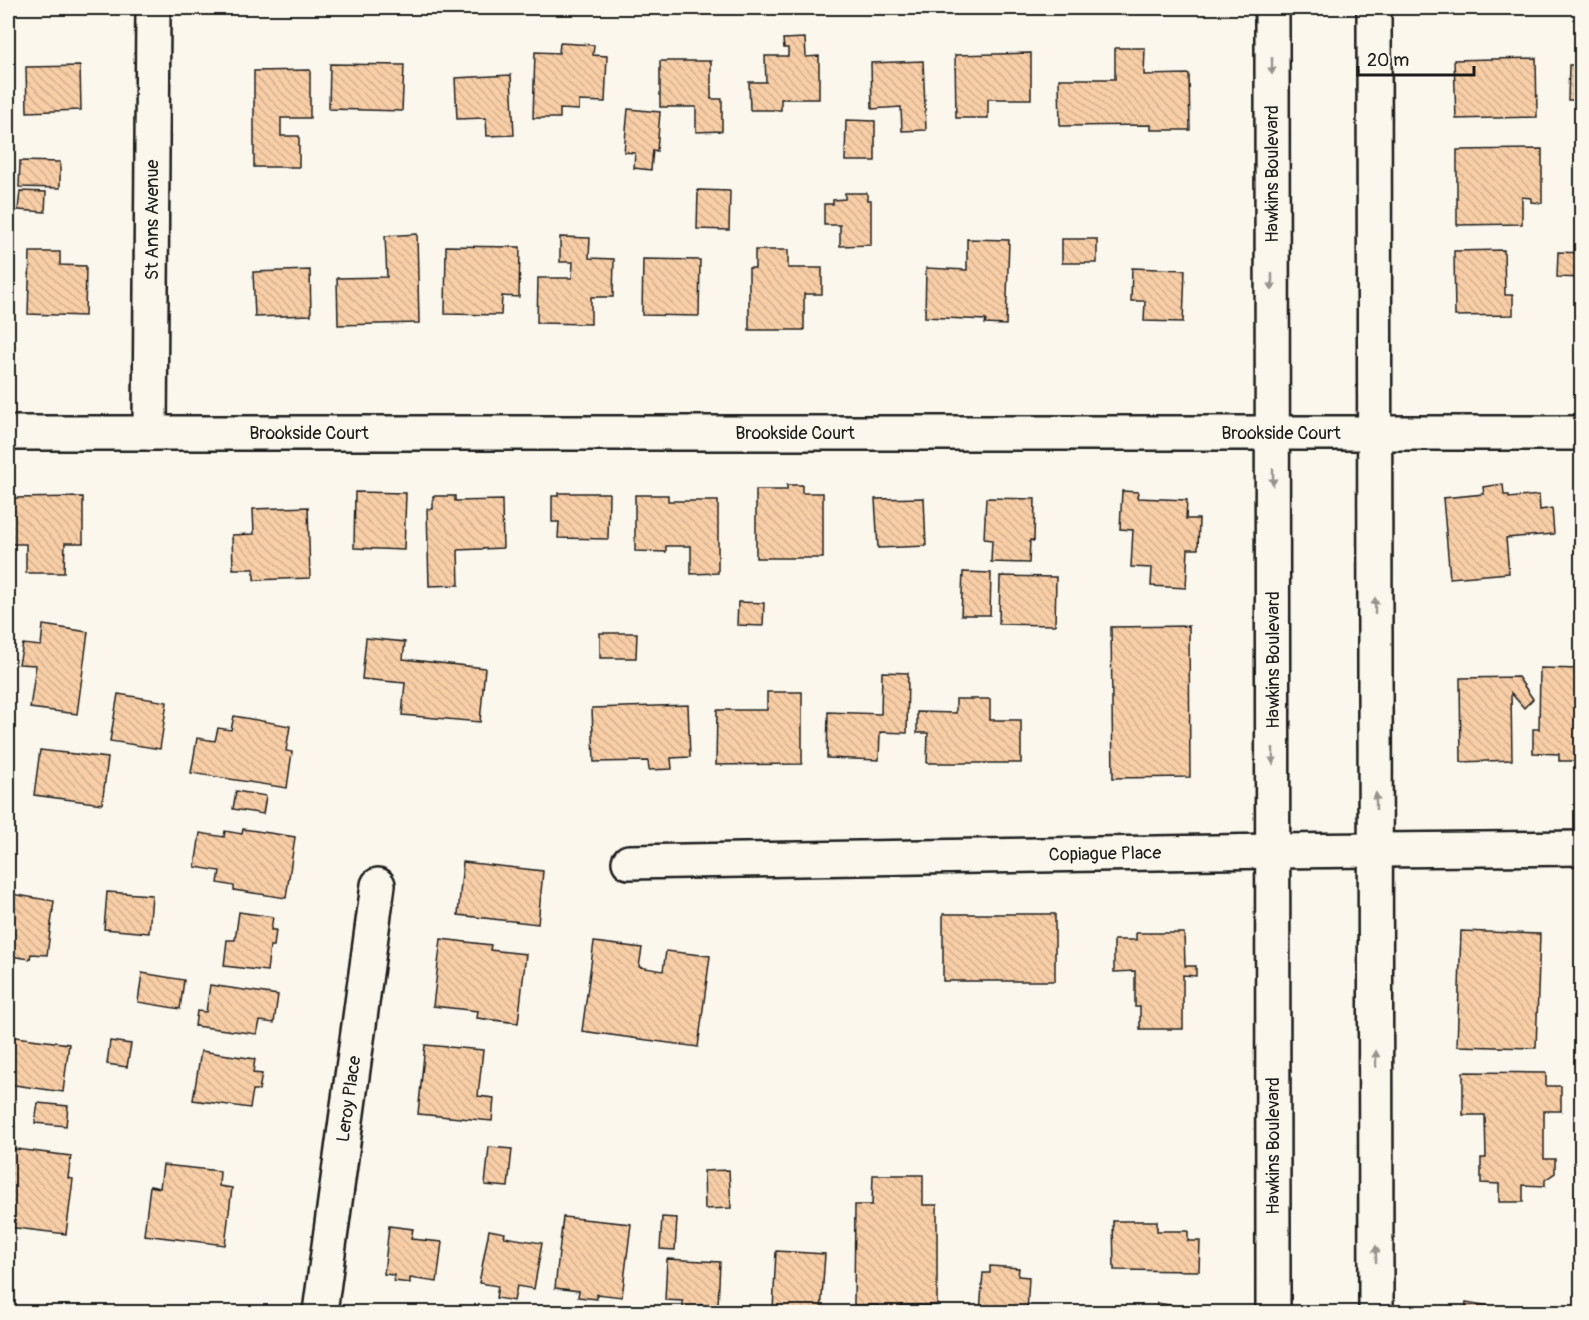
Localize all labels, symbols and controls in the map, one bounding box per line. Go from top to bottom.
scale bar [1358,39,1474,77]
text: 20 m [1367,49,1409,72]
one-way arrow [1267,56,1277,75]
street label: Hawkins Boulevard [1261,105,1284,243]
street label: St Anns Avenue [141,160,164,280]
one-way arrow [1267,272,1277,291]
street label: Brookside Court [249,422,370,445]
street label: Brookside Court [735,422,856,445]
street label: Brookside Court [1221,422,1342,445]
one-way arrow [1268,467,1278,486]
street label: Hawkins Boulevard [1262,591,1285,729]
one-way arrow [1370,597,1380,616]
one-way arrow [1269,746,1278,765]
one-way arrow [1371,792,1381,811]
street label: Copiague Place [1049,842,1162,866]
one-way arrow [1371,1050,1381,1069]
street label: Leroy Place [332,1054,366,1144]
street label: Hawkins Boulevard [1262,1077,1285,1215]
one-way arrow [1371,1245,1381,1264]

